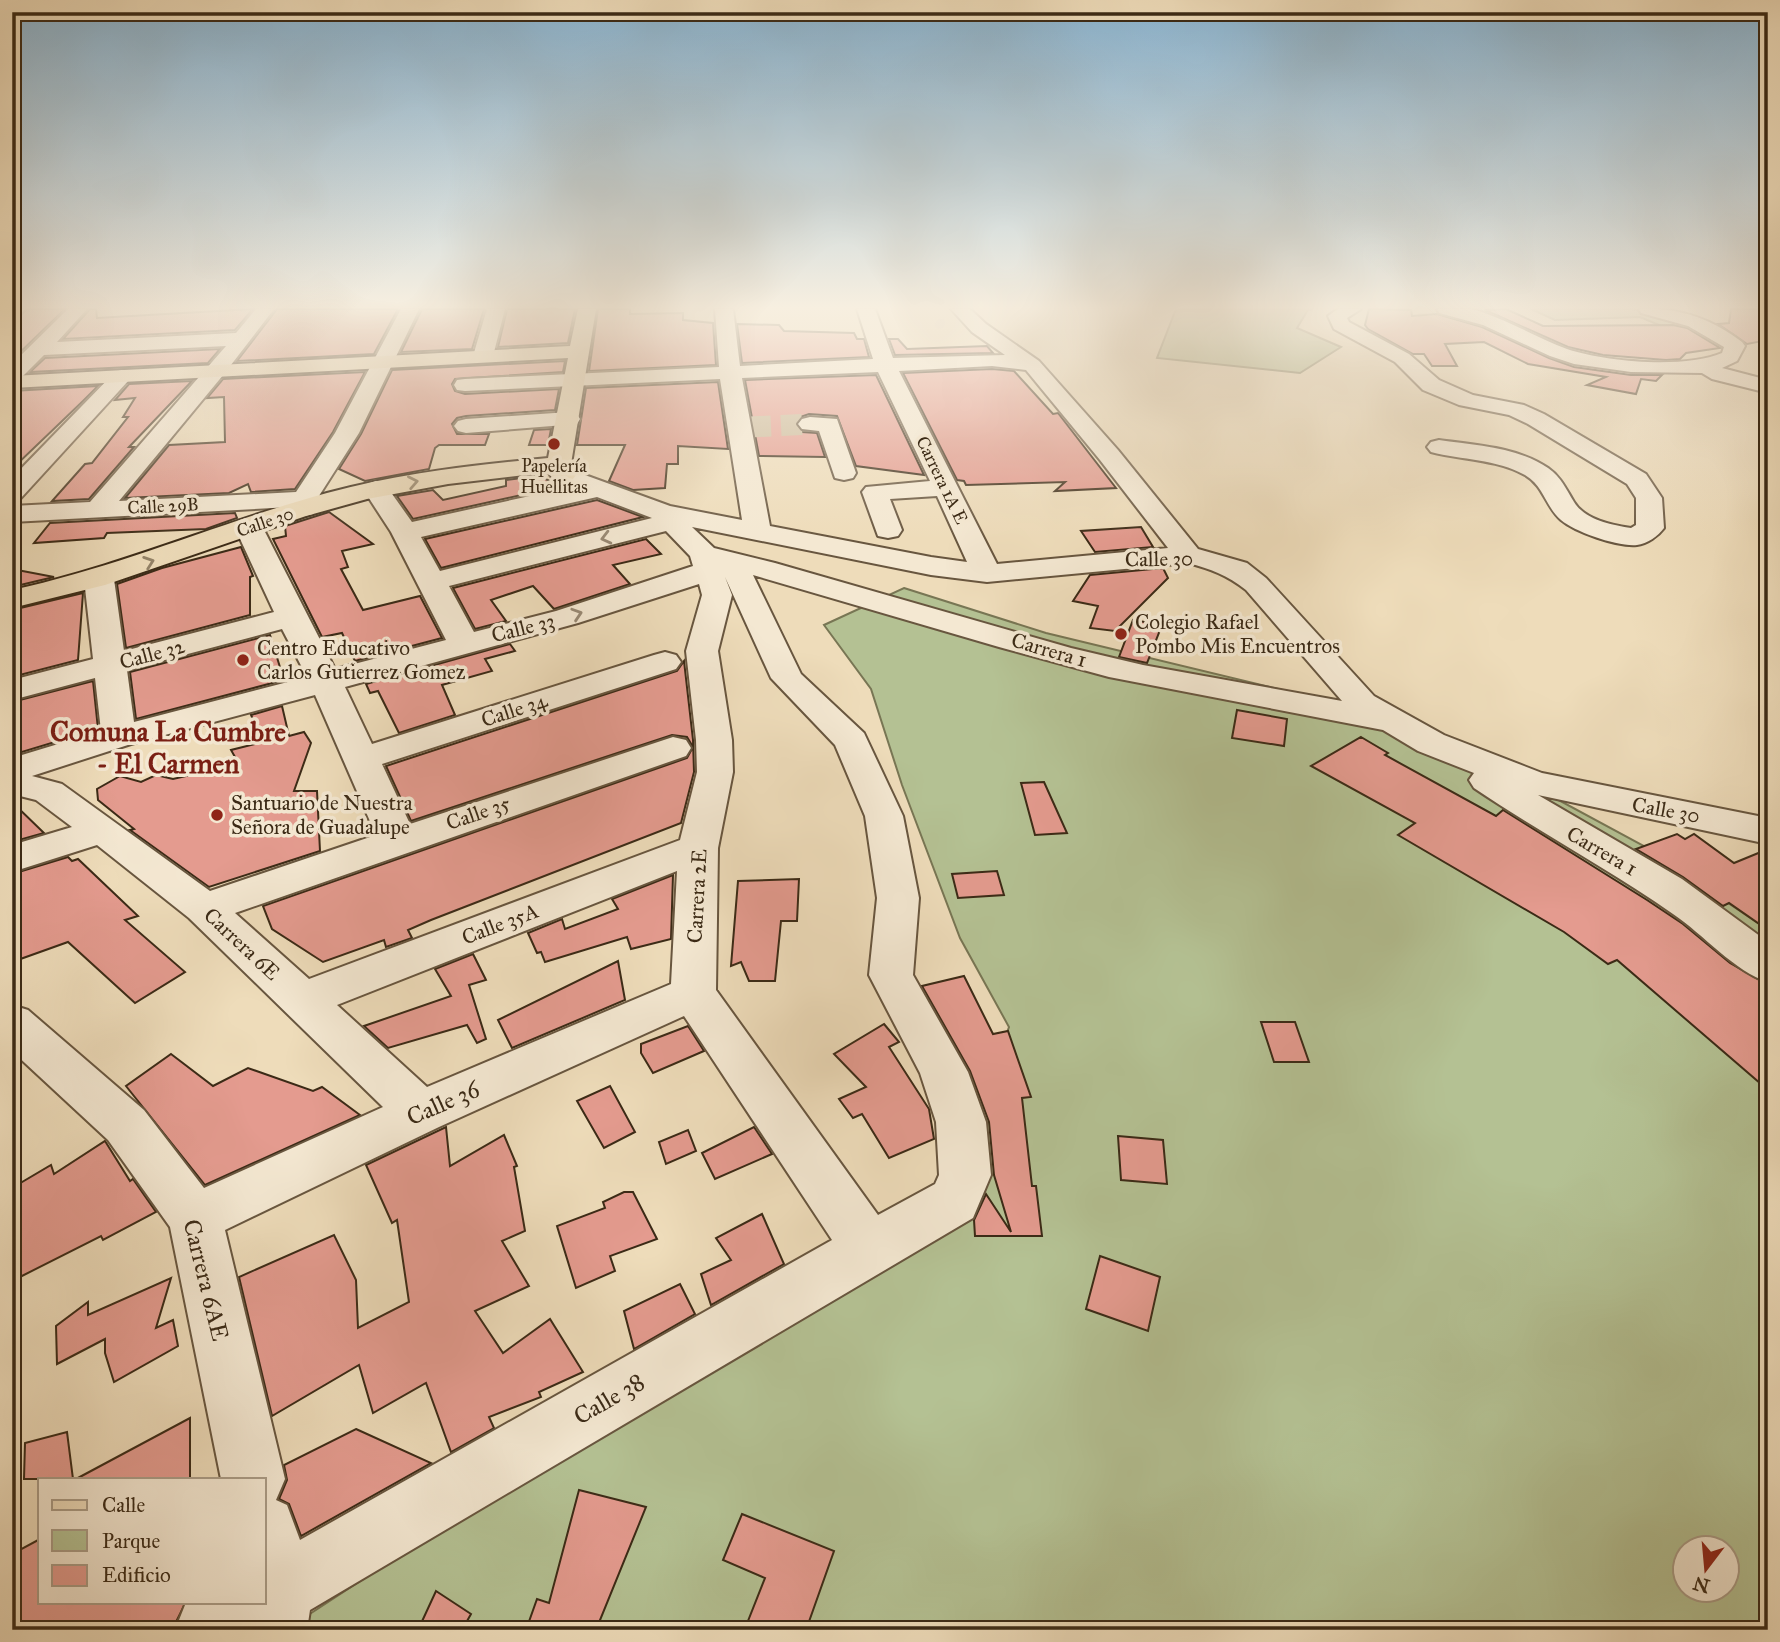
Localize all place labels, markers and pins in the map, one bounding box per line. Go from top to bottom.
marker: Papelería Huellitas [546,436,562,452]
place label: Papelería Huellitas [520,455,588,498]
place label: Colegio Rafael Pombo Mis Encuentros [1135,609,1340,659]
marker: Colegio Rafael Pombo Mis Encuentros [1113,626,1129,642]
place label: Centro Educativo Carlos Gutierrez Gomez [257,635,466,685]
marker: Centro Educativo Carlos Gutierrez Gomez [235,652,251,668]
place label: Santuario de Nuestra Señora de Guadalupe [231,790,413,840]
marker: Santuario de Nuestra Señora de Guadalupe [209,807,225,823]

